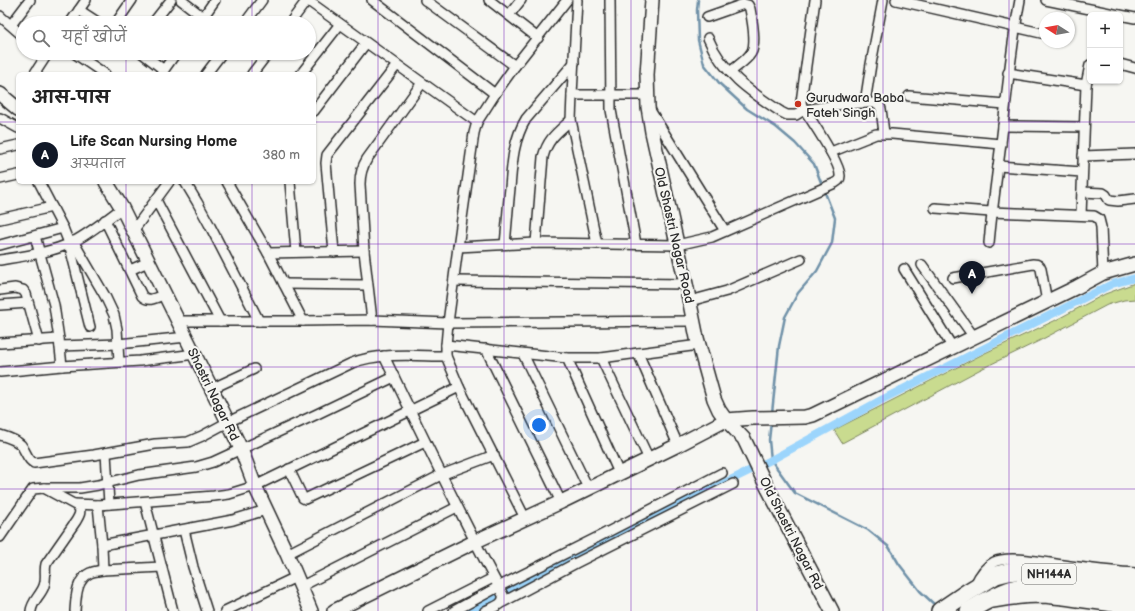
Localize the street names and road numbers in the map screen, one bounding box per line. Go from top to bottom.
street label: Old Shastri Nagar Road [651,166,697,305]
street label: Shastri Nagar Rd [184,346,242,443]
street label: Old Shastri Nagar Rd [756,474,826,593]
road number: NH144A [1022,564,1076,584]

